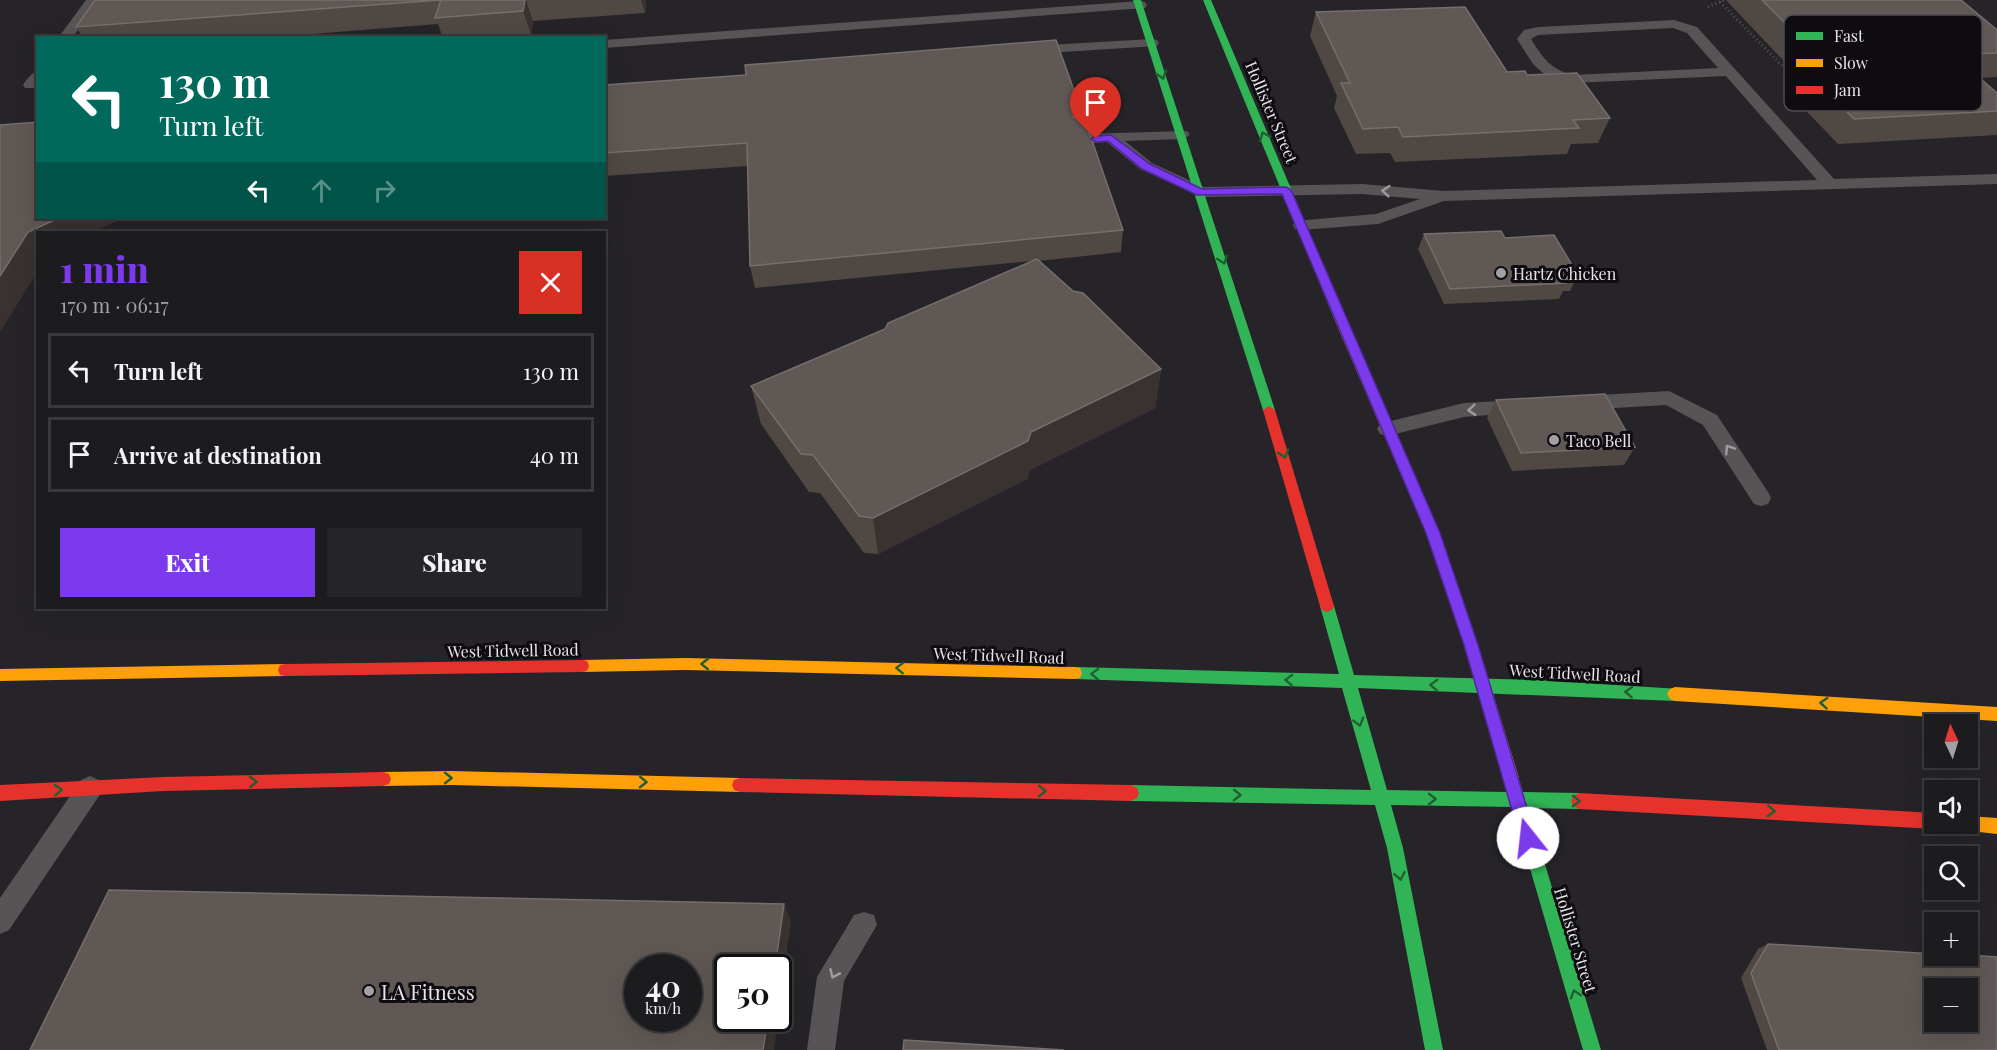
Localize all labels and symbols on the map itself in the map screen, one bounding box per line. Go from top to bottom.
legend [1784,15,1982,111]
text: Fast [1834,25,1864,46]
text: Slow [1834,52,1869,73]
street label: Hollister Street [1241,58,1303,167]
one-way arrow [1155,69,1168,80]
pin [1070,77,1121,139]
text: Jam [1833,79,1861,100]
one-way arrow [1259,132,1271,143]
one-way arrow [1381,185,1390,198]
one-way arrow [1216,254,1228,265]
place label: Hartz Chicken [1513,263,1617,284]
marker: Hartz Chicken [1494,266,1508,280]
one-way arrow [1467,403,1476,416]
place label: Taco Bell [1566,430,1632,451]
marker: Taco Bell [1547,433,1561,447]
one-way arrow [1725,445,1736,456]
one-way arrow [1277,448,1289,459]
street label: West Tidwell Road [446,638,579,662]
street label: West Tidwell Road [932,642,1065,668]
one-way arrow [700,658,709,670]
street label: West Tidwell Road [1508,659,1641,687]
one-way arrow [895,662,904,674]
one-way arrow [1090,668,1099,680]
one-way arrow [1285,674,1294,686]
one-way arrow [1430,678,1439,691]
one-way arrow [1624,686,1633,699]
one-way arrow [1819,696,1828,709]
north arrow [1924,714,1978,768]
one-way arrow [1352,717,1365,727]
one-way arrow [444,772,453,784]
one-way arrow [639,775,648,788]
one-way arrow [249,776,258,788]
one-way arrow [54,783,63,796]
one-way arrow [1037,784,1046,797]
one-way arrow [1232,789,1241,802]
one-way arrow [1427,793,1436,805]
one-way arrow [1571,794,1580,807]
one-way arrow [1766,804,1775,817]
position arrow [1496,806,1560,870]
one-way arrow [1393,871,1406,881]
street label: Hollister Street [1550,885,1602,995]
speed limit sign: 50 [714,954,792,1032]
one-way arrow [829,968,841,979]
place label: LA Fitness [381,978,475,1005]
marker: LA Fitness [362,984,376,998]
one-way arrow [1570,989,1582,1000]

